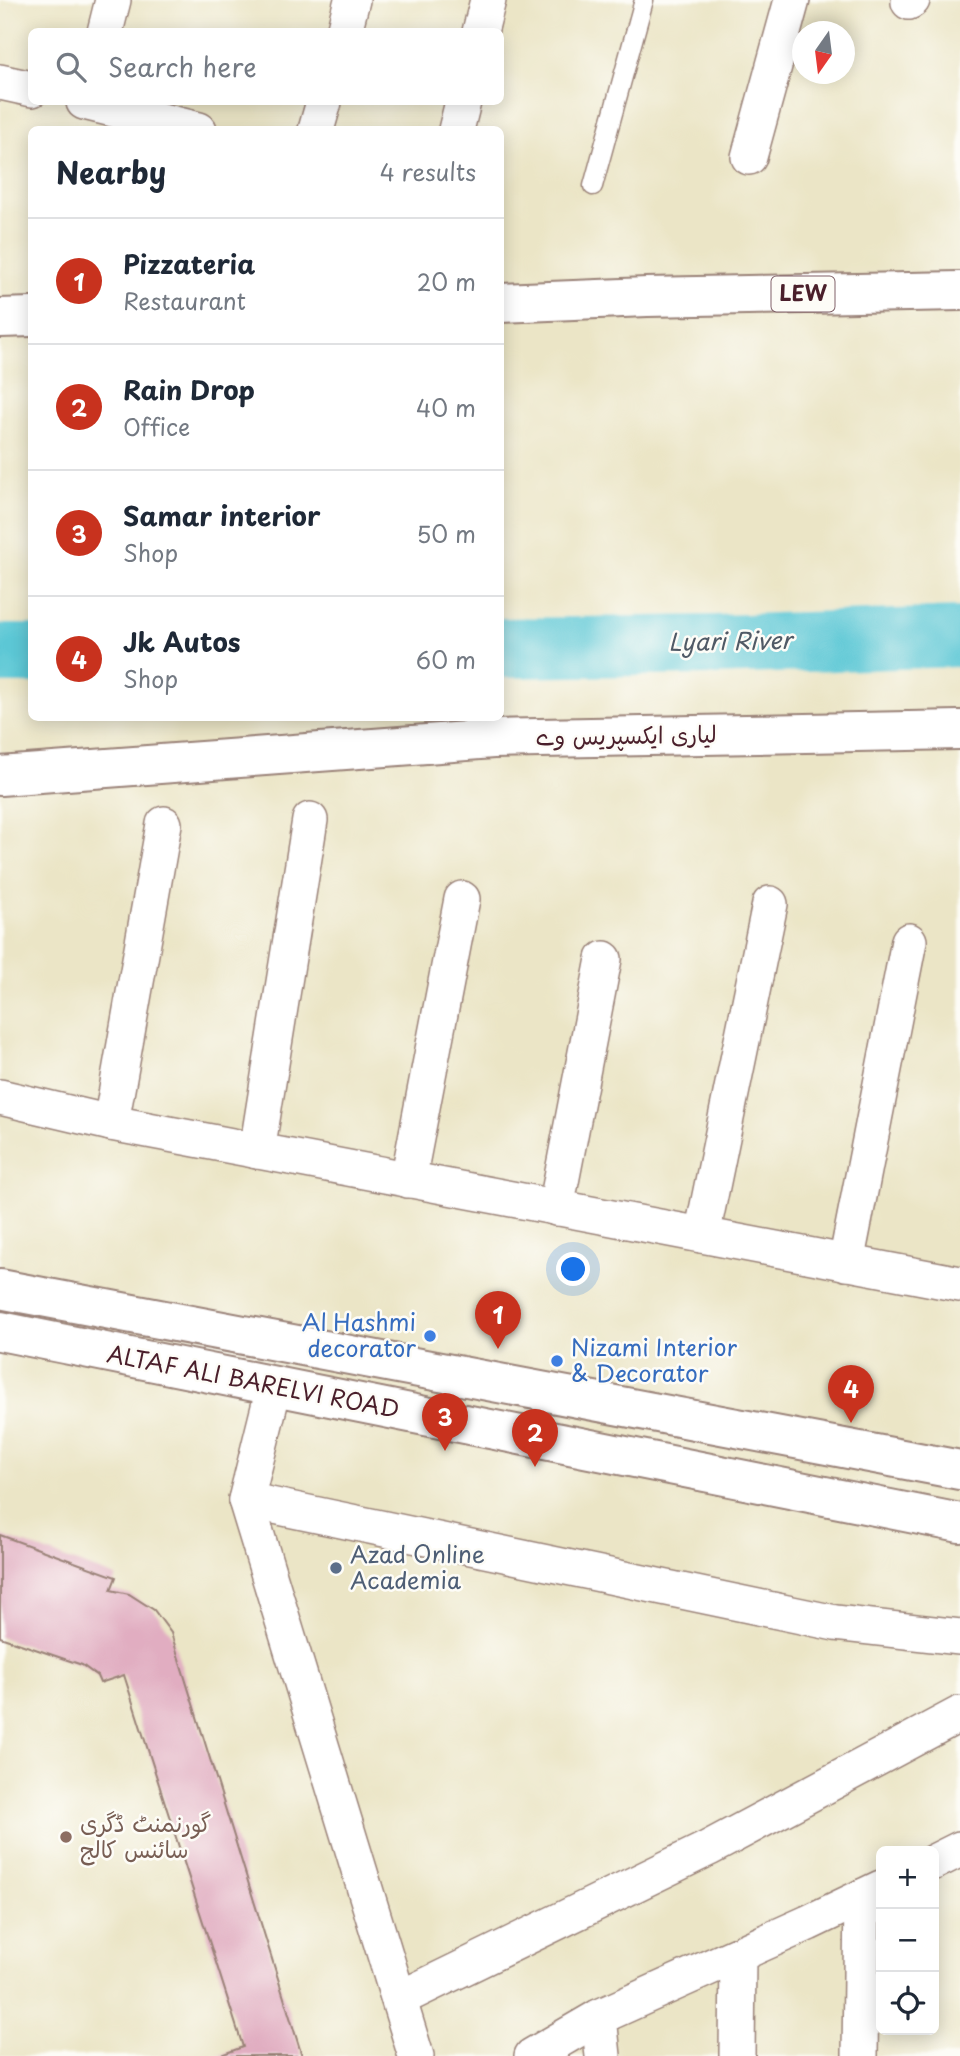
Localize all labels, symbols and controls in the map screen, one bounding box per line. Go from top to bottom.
north arrow [792,21,855,84]
search box [28,28,504,105]
text: Search here [108,47,257,86]
icon: search [52,48,90,86]
text: Nearby [56,149,166,194]
text: 4 results [380,154,476,189]
text: Pizzateria [123,244,255,283]
text: 1 [74,264,85,299]
text: 20 m [417,264,476,299]
road number: LEW [772,276,834,312]
text: Restaurant [123,283,246,318]
text: Rain Drop [123,370,255,409]
text: 2 [71,390,87,425]
text: 40 m [416,390,476,425]
text: Office [123,409,190,444]
text: Samar interior [123,496,320,535]
text: 3 [71,516,87,551]
text: 50 m [416,516,476,551]
text: Shop [123,535,178,570]
water label: Lyari River [668,621,796,659]
text: Jk Autos [123,622,240,661]
text: 4 [71,642,87,677]
text: 60 m [416,642,476,677]
text: Shop [123,661,178,696]
street label: لیاری ایکسپریس وے [535,715,717,754]
your location [556,1252,590,1286]
pin: 1 [475,1291,521,1349]
place label: Al Hashmi decorator [302,1304,416,1365]
marker: Al Hashmi decorator [422,1328,438,1344]
place label: Nizami Interior & Decorator [571,1329,737,1390]
street label: ALTAF ALI BARELVI ROAD [104,1335,402,1426]
marker: Nizami Interior & Decorator [549,1353,565,1369]
pin: 4 [828,1365,874,1423]
pin: 3 [422,1393,468,1451]
pin: 2 [512,1409,558,1467]
place label: Azad Online Academia [350,1536,485,1597]
marker: Azad Online Academia [328,1560,344,1576]
place label: گورنمنٹ ڈگری سائنس کالج [80,1805,211,1866]
marker: گورنمنٹ ڈگری سائنس کالج [58,1829,74,1845]
map controls [876,1846,939,2035]
button: + [876,1846,939,1909]
button: − [876,1909,939,1972]
button: locate [876,1972,939,2035]

